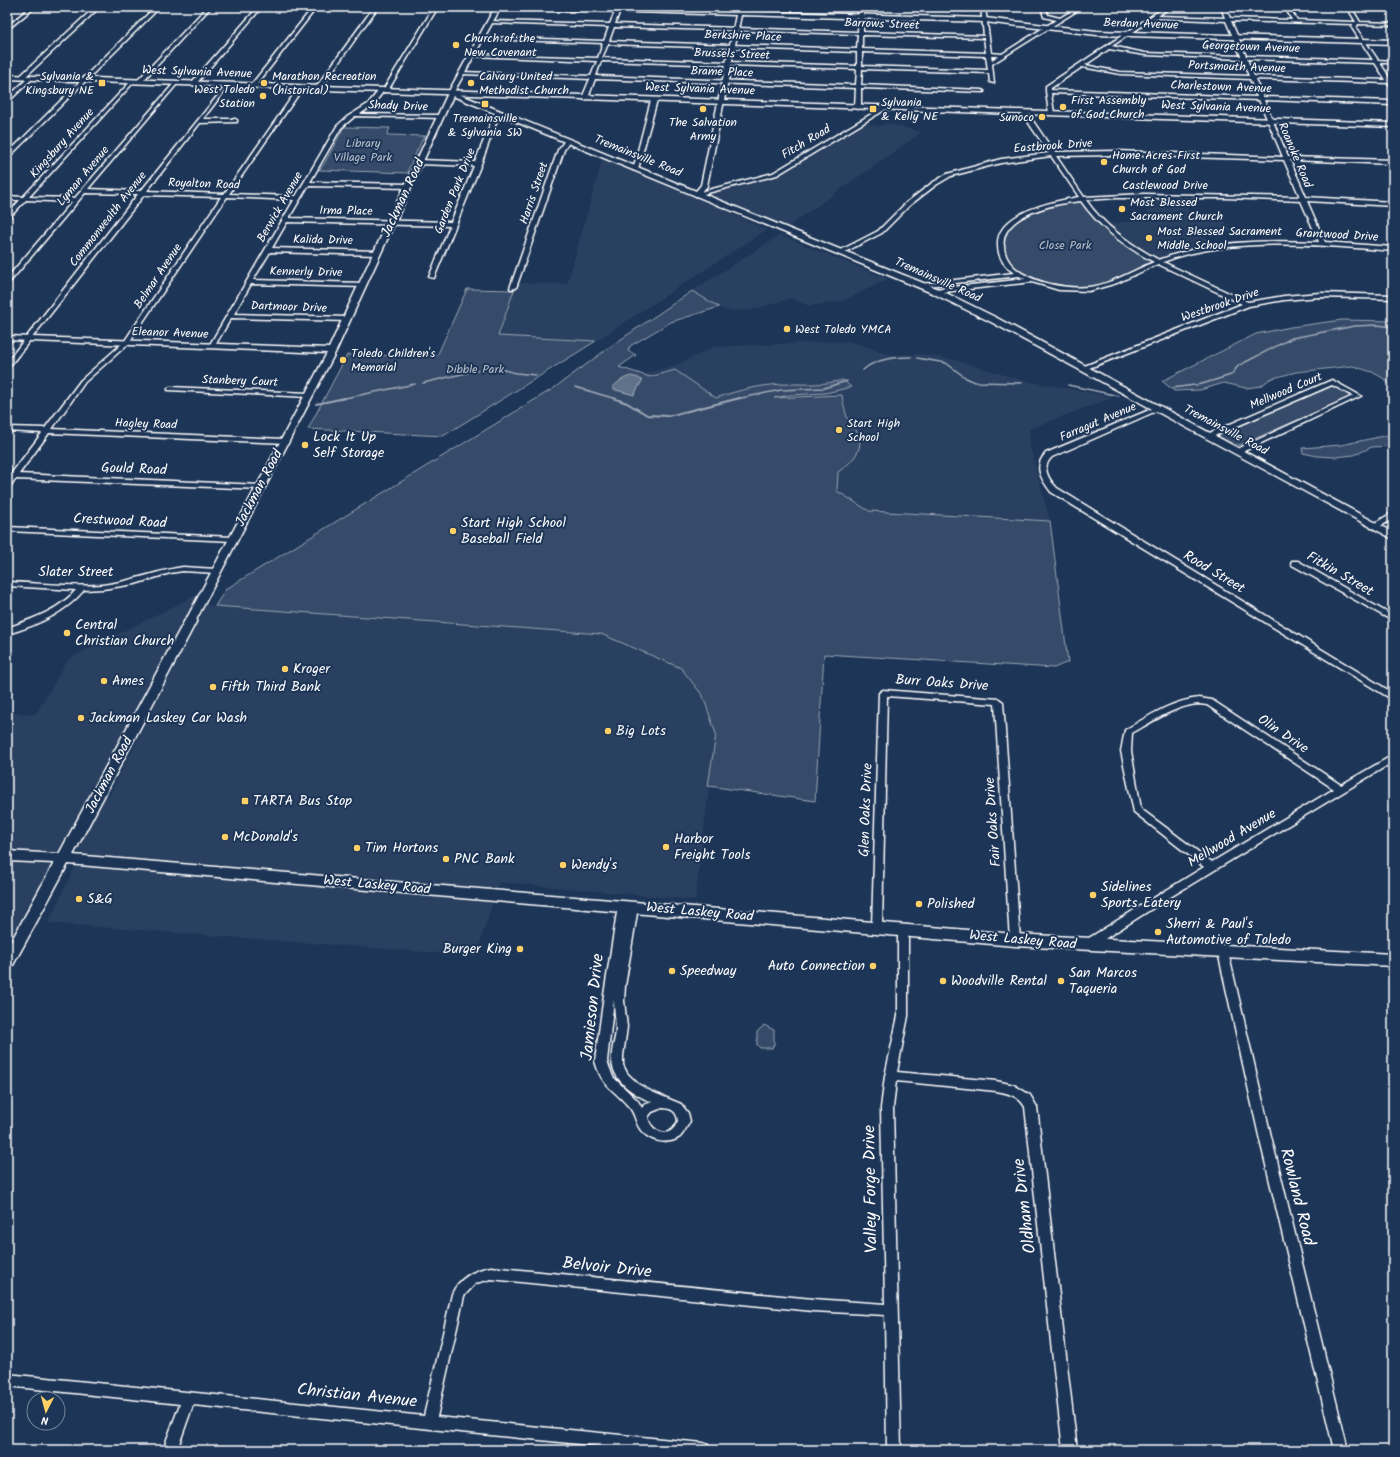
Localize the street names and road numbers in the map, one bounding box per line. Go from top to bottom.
street label: Barrows Street [844,13,920,35]
street label: Berdan Avenue [1103,13,1179,35]
street label: Berkshire Place [704,25,782,47]
street label: Georgetown Avenue [1202,36,1301,58]
street label: Brussels Street [694,43,771,65]
street label: Portsmouth Avenue [1188,56,1287,78]
street label: West Sylvania Avenue [142,61,253,83]
street label: Brame Place [690,61,754,83]
street label: Charlestown Avenue [1170,76,1273,98]
street label: West Sylvania Avenue [645,78,756,100]
street label: Shady Drive [368,95,429,117]
street label: West Sylvania Avenue [1161,96,1272,118]
street label: Kingsbury Avenue [25,103,99,182]
street label: Fitch Road [778,119,835,164]
street label: Roanoke Road [1273,119,1318,192]
street label: Tremainsville Road [591,130,686,183]
street label: Eastbrook Drive [1013,134,1094,158]
street label: Lyman Avenue [52,141,114,210]
street label: Garden Park Drive [429,145,481,237]
street label: Jackman Road [375,154,431,241]
street label: Harris Street [514,159,554,227]
street label: Commonwealth Avenue [65,167,152,271]
street label: Berwick Avenue [252,168,308,246]
street label: Royalton Road [168,173,241,195]
street label: Castlewood Drive [1122,176,1208,195]
street label: Irma Place [319,201,374,221]
street label: Grantwood Drive [1295,223,1379,247]
street label: Kalida Drive [293,230,354,250]
street label: Belmar Avenue [129,239,187,313]
street label: Tremainsville Road [891,252,985,308]
street label: Kennerly Drive [269,262,343,282]
street label: Westbrook Drive [1179,283,1262,327]
street label: Dartmoor Drive [251,296,328,318]
street label: Eleanor Avenue [131,322,209,344]
street label: Mellwood Court [1247,367,1326,415]
street label: Stanbery Court [202,370,279,392]
street label: Farragut Avenue [1057,397,1140,447]
street label: Tremainsville Road [1180,400,1273,461]
street label: Hagley Road [115,413,178,435]
street label: Jackman Road [229,445,289,531]
street label: Gould Road [101,457,168,481]
street label: Crestwood Road [73,508,168,534]
street label: Rood Street [1179,545,1250,599]
street label: Fitkin Street [1302,546,1378,602]
street label: Slater Street [39,561,114,583]
street label: Burr Oaks Drive [895,669,990,697]
street label: Olin Drive [1253,709,1314,760]
street label: Jackman Road [79,732,139,818]
street label: Glen Oaks Drive [853,762,879,857]
street label: Fair Oaks Drive [979,776,1007,868]
street label: Mellwood Avenue [1183,802,1281,873]
street label: West Laskey Road [322,869,433,901]
street label: West Laskey Road [645,896,756,928]
street label: West Laskey Road [968,924,1079,956]
street label: Jamieson Drive [574,952,612,1062]
street label: Valley Forge Drive [856,1124,886,1253]
street label: Rowland Road [1272,1145,1322,1249]
street label: Oldham Drive [1006,1156,1044,1255]
street label: Belvoir Drive [561,1250,653,1286]
street label: Christian Avenue [296,1376,419,1416]

